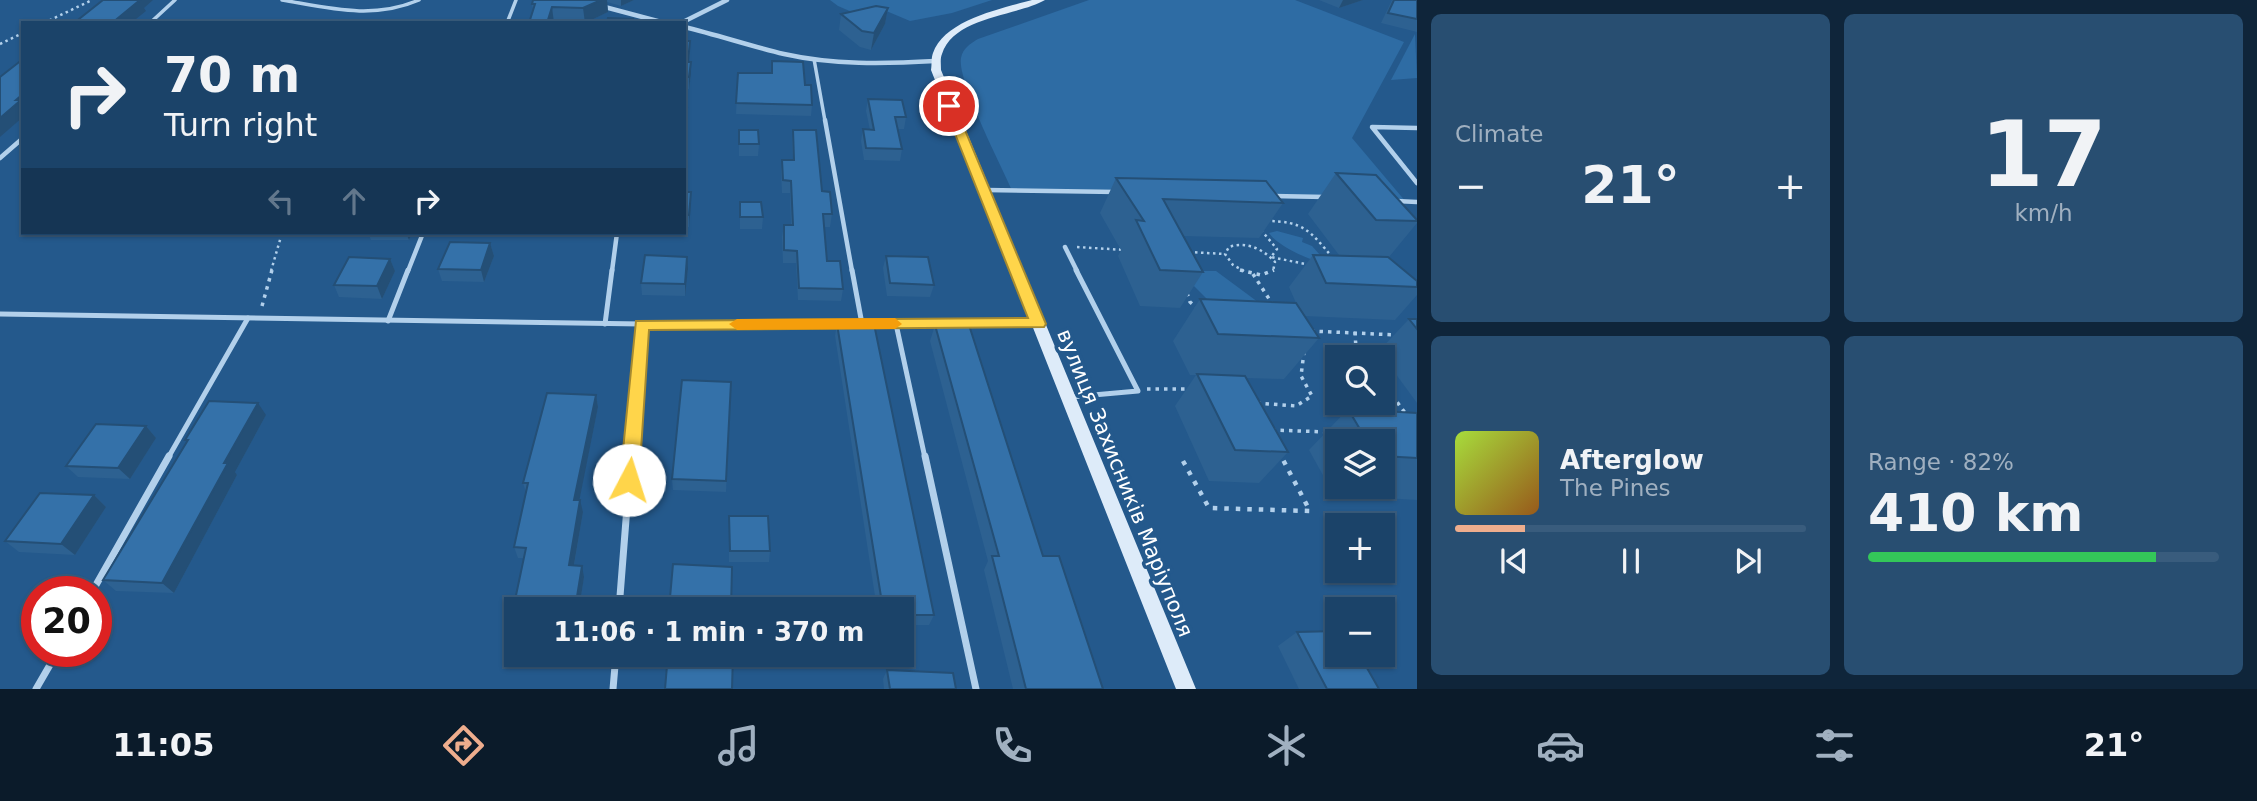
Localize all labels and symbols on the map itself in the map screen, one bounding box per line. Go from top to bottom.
pin [919,76,979,136]
street label: вулиця Захисників Маріуполя [1052,326,1198,640]
position arrow [592,443,666,517]
speed limit sign: 20 [21,576,112,667]

